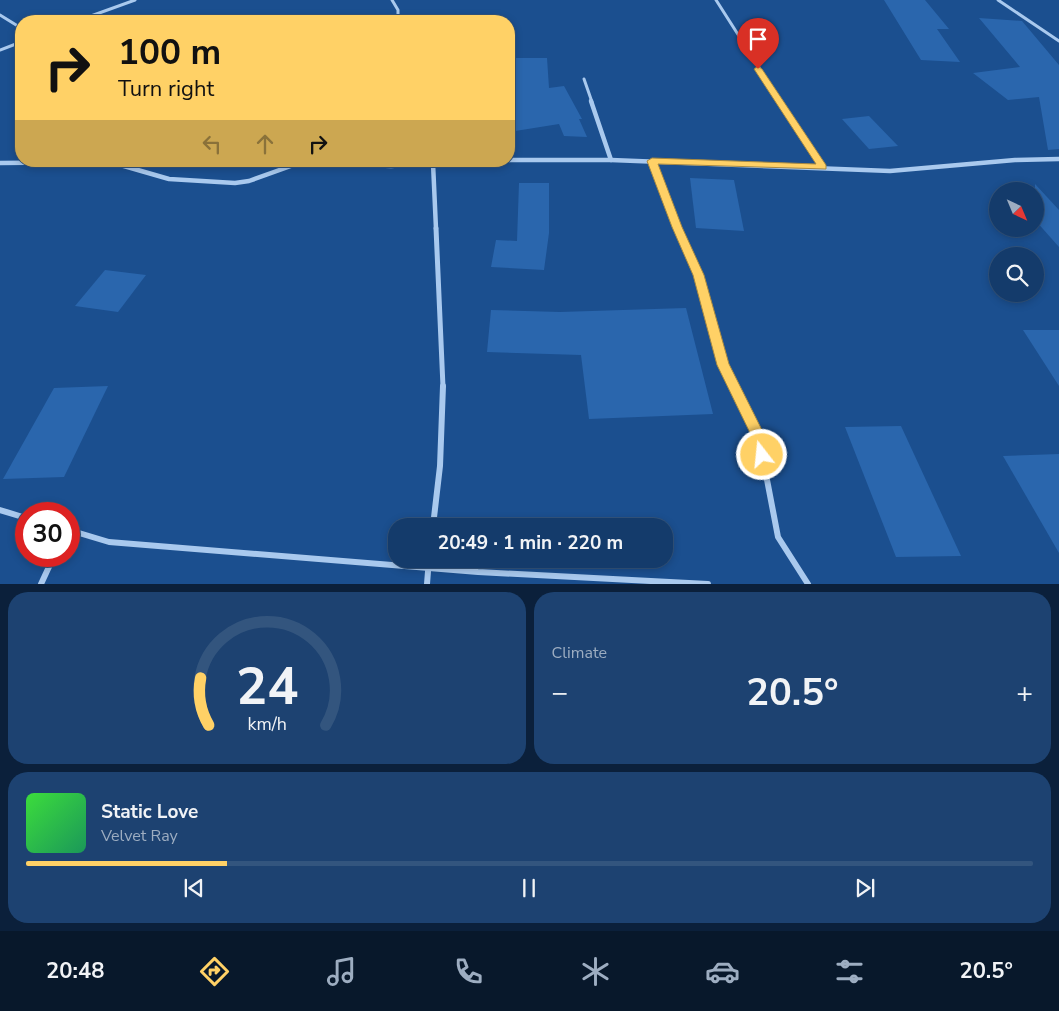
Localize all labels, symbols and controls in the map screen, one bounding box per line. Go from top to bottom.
pin [737,18,779,69]
icon: arrive [744,25,772,53]
text: 100 m [118,29,221,76]
icon: right [35,35,100,100]
text: Turn right [118,74,214,104]
icon: left [198,130,226,158]
icon: ahead [251,130,279,158]
icon: right [304,130,332,158]
north arrow [989,182,1044,238]
map controls [989,182,1044,302]
button: search [989,247,1044,302]
position arrow [735,428,787,480]
speed limit sign: 30 [15,502,80,567]
text: 20:49 · 1 min · 220 m [438,530,623,556]
text: Climate [552,642,607,664]
text: 24 [236,651,298,722]
text: 20.5° [746,667,838,718]
text: − [552,674,568,712]
text: + [1016,674,1033,712]
text: km/h [247,712,286,736]
text: Static Love [101,799,198,825]
text: Velvet Ray [101,825,178,847]
icon: previous [180,874,208,902]
icon: pause [515,874,543,902]
icon: next [851,874,879,902]
icon: directions [197,954,232,989]
icon: music [324,954,359,989]
icon: phone [451,954,486,989]
icon: climate [578,954,613,989]
icon: car [705,954,740,989]
icon: filters [832,954,867,989]
text: 20:48 [46,956,104,986]
text: 20.5° [959,956,1013,986]

